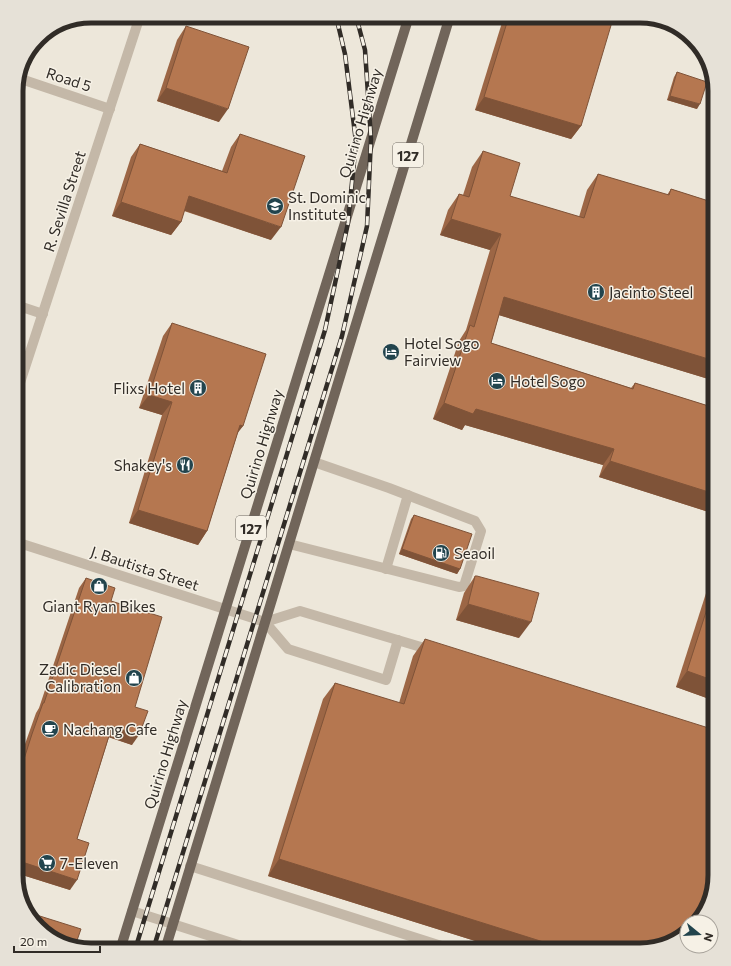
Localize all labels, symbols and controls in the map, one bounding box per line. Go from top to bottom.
street label: Road 5 [44,63,94,95]
street label: Quirino Highway [335,66,385,180]
road number: 127 [393,143,423,167]
street label: R. Sevilla Street [39,148,89,254]
place label: St. Dominic Institute [288,188,366,223]
school or university icon: St. Dominic Institute [265,196,285,216]
building icon: Jacinto Steel [586,282,606,302]
place label: Jacinto Steel [609,283,693,301]
place label: Hotel Sogo Fairview [404,334,479,369]
hotel icon: Hotel Sogo Fairview [381,342,401,362]
hotel icon: Hotel Sogo [487,371,507,391]
place label: Hotel Sogo [510,372,585,390]
building icon: Flixs Hotel [188,378,208,398]
place label: Flixs Hotel [113,379,185,397]
street label: Quirino Highway [236,387,286,501]
restaurant icon: Shakey's [175,455,195,475]
place label: Shakey's [114,456,172,474]
road number: 127 [236,516,266,540]
street label: J. Bautista Street [89,542,201,594]
fuel station icon: Seaoil [431,543,451,563]
place label: Seaoil [454,544,495,562]
shop icon: Giant Ryan Bikes [89,576,109,596]
place label: Giant Ryan Bikes [42,597,156,615]
place label: Zadic Diesel Calibration [39,660,121,695]
shop icon: Zadic Diesel Calibration [124,668,144,688]
street label: Quirino Highway [140,697,190,811]
cafe icon: Nachang Cafe [40,719,60,739]
place label: Nachang Cafe [63,720,157,738]
supermarket icon: 7-Eleven [37,853,57,873]
place label: 7-Eleven [60,854,119,872]
north arrow [679,914,719,954]
scale bar [14,928,100,954]
text: N [702,931,716,943]
text: 20 m [20,934,47,948]

